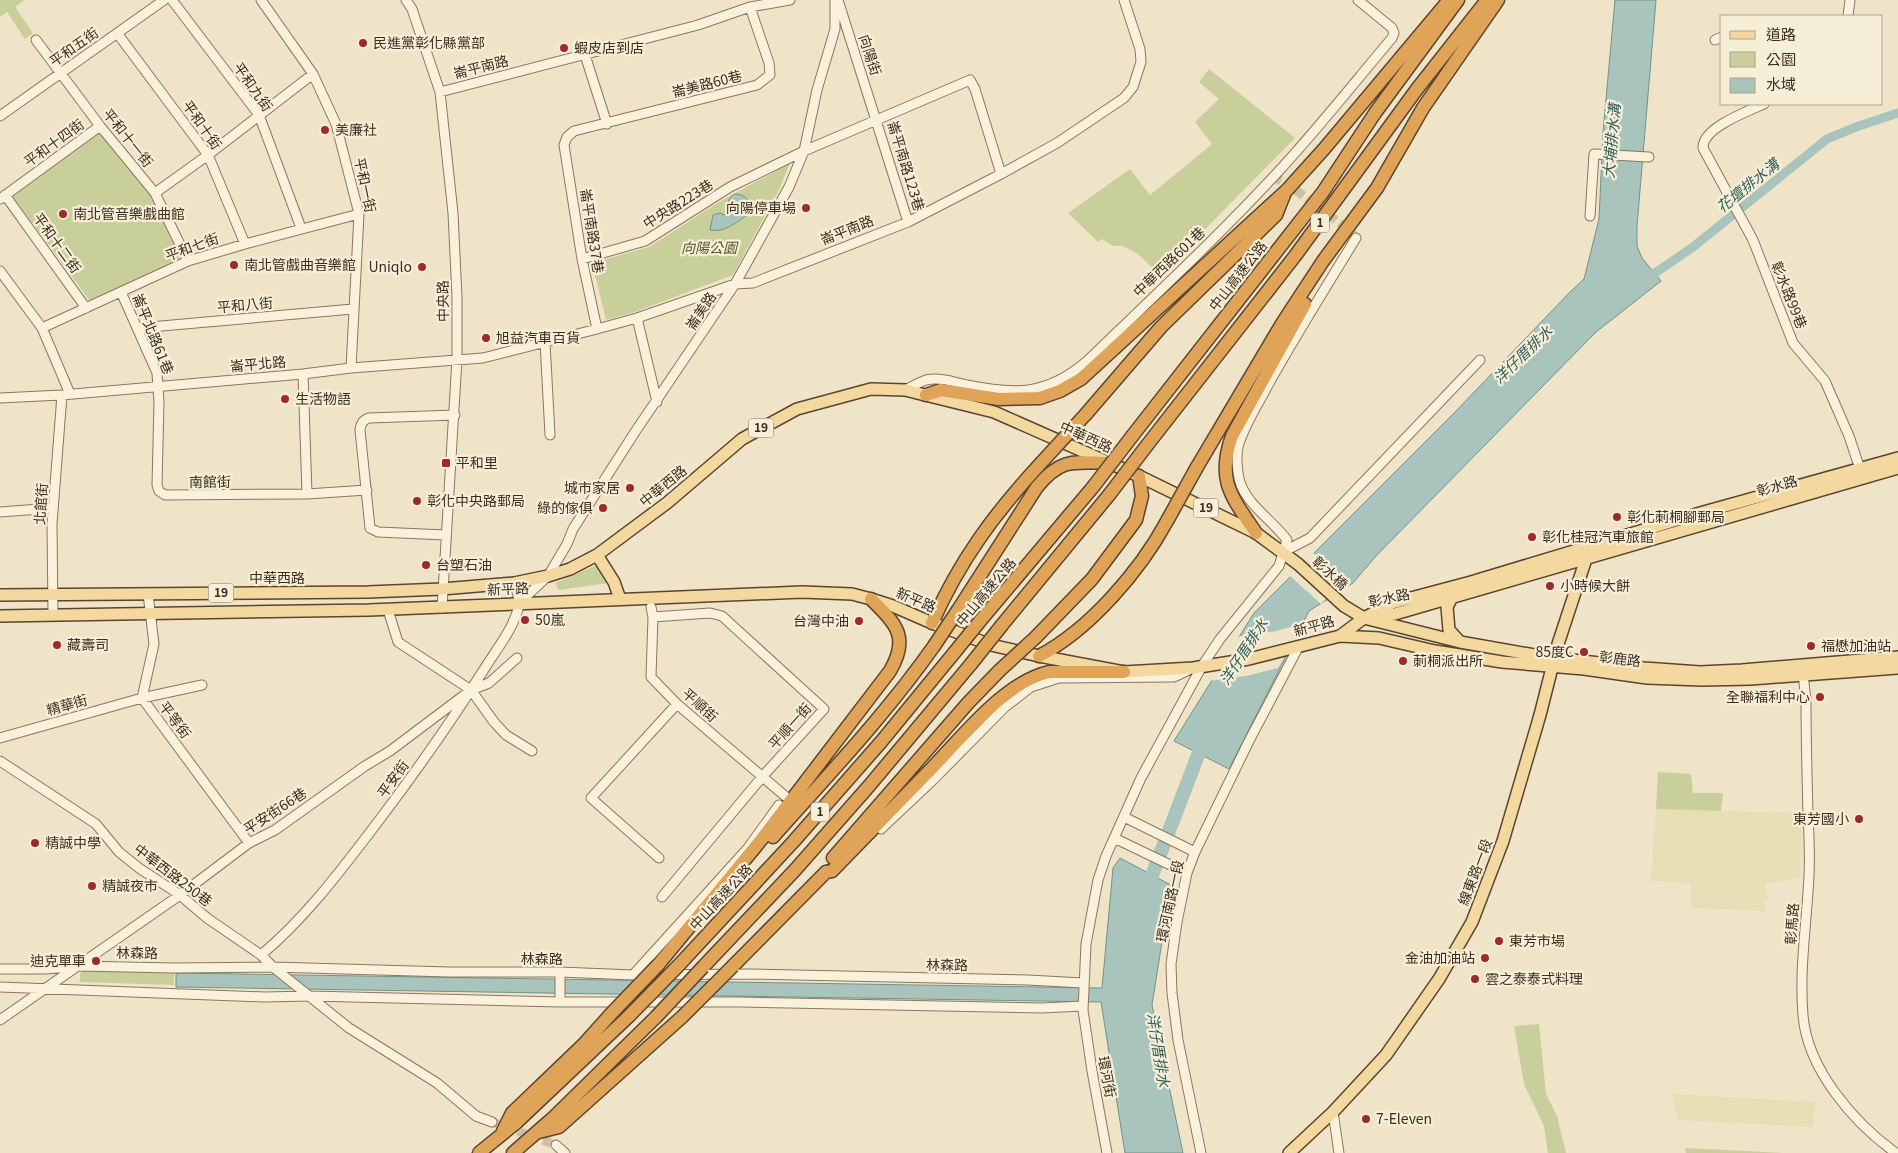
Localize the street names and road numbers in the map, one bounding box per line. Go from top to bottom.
street label: 平和五街 [45,22,102,70]
street label: 向陽街 [855,32,887,78]
street label: 崙平南路 [451,50,510,83]
street label: 平和九街 [230,58,278,115]
street label: 崙美路60巷 [670,65,744,101]
street label: 平和十街 [179,96,227,153]
street label: 平和十一街 [99,104,159,171]
street label: 平和十四街 [19,114,88,171]
street label: 崙平南路123巷 [884,118,930,213]
street label: 平和一街 [350,155,382,214]
street label: 中央路223巷 [639,174,716,233]
street label: 崙平南路37巷 [576,187,610,275]
street label: 平和十二街 [29,208,86,277]
street label: 崙平南路 [817,209,876,249]
road number: 1 [1311,214,1329,232]
street label: 中華西路601巷 [1128,222,1209,301]
street label: 平和七街 [162,227,221,265]
street label: 中山高速公路 [1203,236,1271,315]
street label: 彰水路99巷 [1767,258,1813,332]
street label: 中央路 [432,280,452,322]
street label: 崙美路 [680,287,720,333]
street label: 崙平北路61巷 [129,290,179,377]
street label: 平和八街 [216,292,274,316]
street label: 崙平北路 [229,351,287,375]
street label: 中華西路 [1057,416,1116,457]
road number: 19 [748,418,774,438]
street label: 中華西路 [634,460,690,511]
street label: 彰水路 [1754,470,1800,500]
street label: 南館街 [189,471,231,491]
street label: 北館街 [29,482,51,526]
road number: 19 [1194,498,1218,518]
street label: 彰水橋 [1308,551,1353,594]
street label: 中山高速公路 [951,553,1020,630]
street label: 中華西路 [249,567,305,587]
street label: 新平路 [486,577,529,599]
street label: 新平路 [893,582,940,616]
street label: 彰水路 [1366,583,1411,611]
road number: 19 [208,584,234,602]
street label: 新平路 [1291,610,1337,640]
street label: 彰鹿路 [1598,646,1642,670]
street label: 平順街 [678,683,723,726]
street label: 精華街 [44,689,90,719]
street label: 平等街 [155,697,196,742]
street label: 平順一街 [763,698,815,753]
street label: 平安街 [372,756,413,801]
street label: 平安街66巷 [239,782,310,838]
road number: 1 [811,802,829,822]
street label: 線東路一段 [1452,835,1496,908]
street label: 中華西路250巷 [130,838,217,910]
street label: 環河南路一段 [1151,858,1188,944]
street label: 中山高速公路 [684,859,756,934]
street label: 彰馬路 [1780,902,1802,946]
street label: 林森路 [116,942,158,962]
street label: 林森路 [521,948,563,968]
street label: 林森路 [926,954,968,974]
street label: 環河街 [1094,1054,1122,1099]

